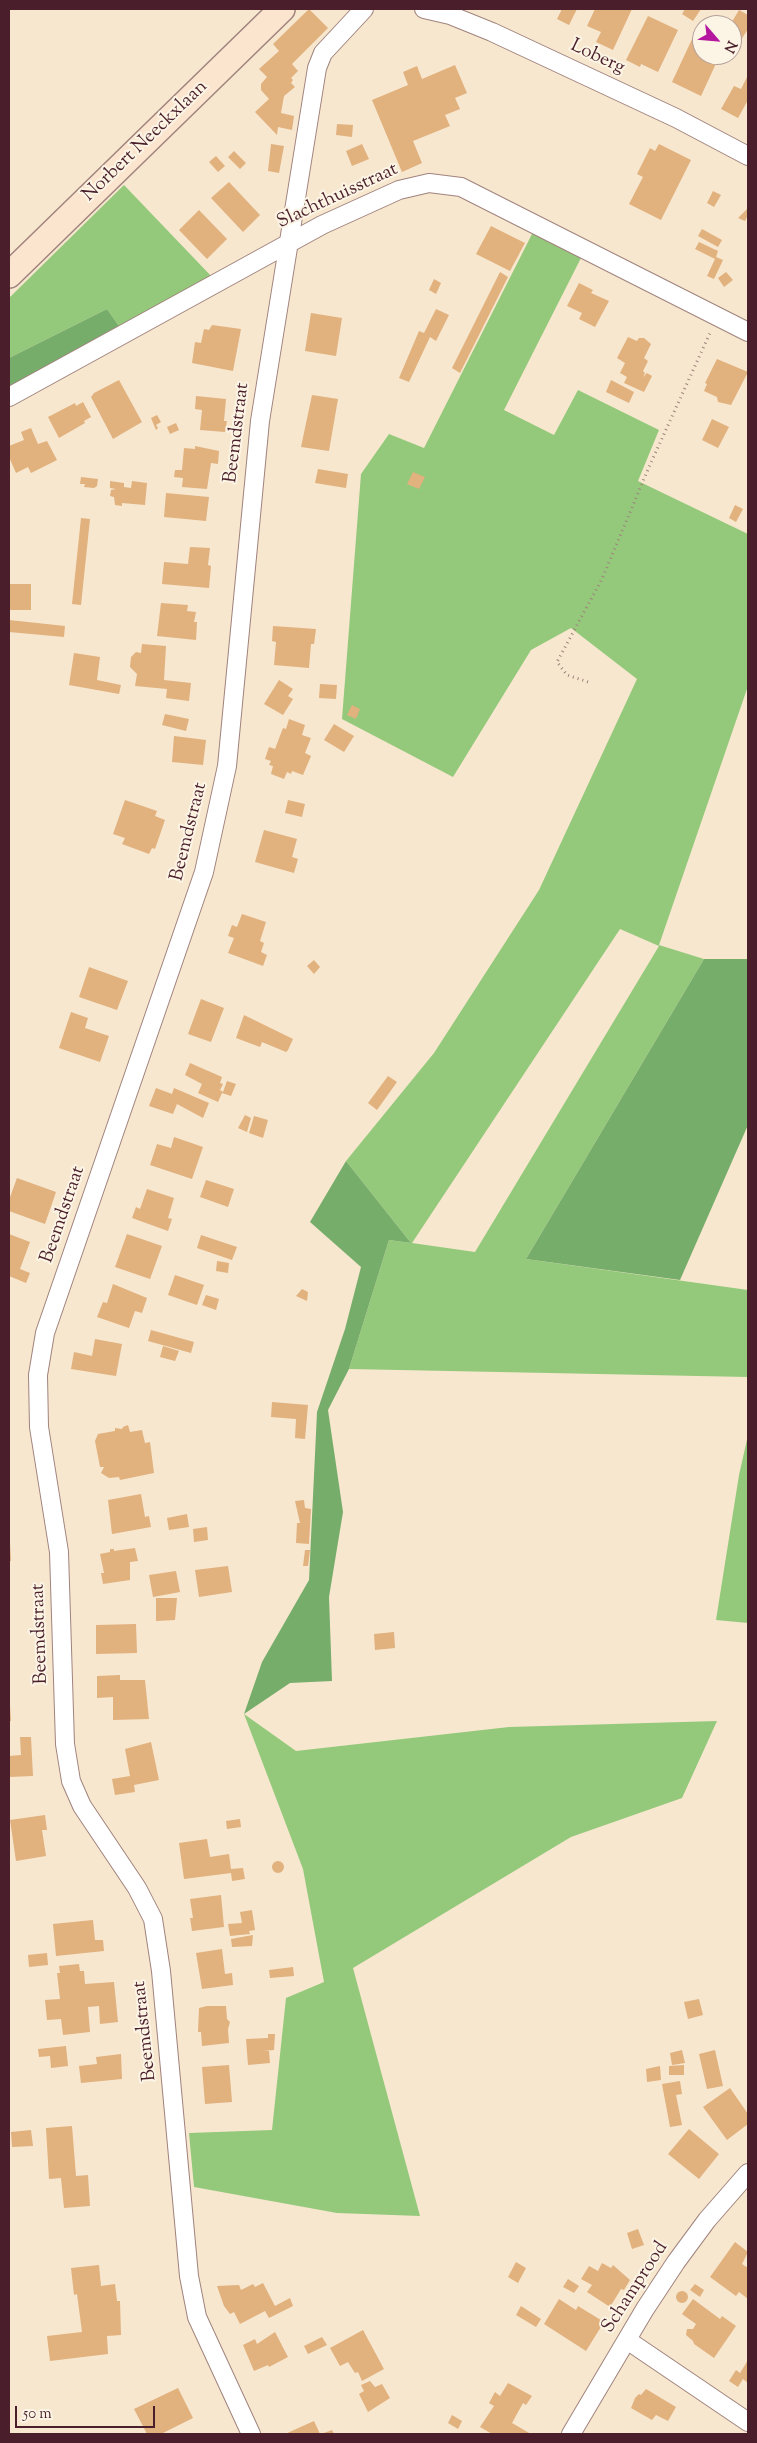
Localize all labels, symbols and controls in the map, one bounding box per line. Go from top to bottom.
north arrow [692,15,742,65]
street label: Loberg [566,36,628,80]
text: N [718,37,741,56]
street label: Norbert Neeckxlaan [79,76,213,208]
street label: Slachthuisstraat [274,159,402,235]
street label: Beemdstraat [221,382,255,484]
street label: Beemdstraat [167,780,213,884]
street label: Beemdstraat [37,1164,91,1266]
street label: Beemdstraat [28,1583,54,1685]
street label: Beemdstraat [129,1980,163,2082]
street label: Schamprood [598,2238,674,2338]
scale bar [18,2396,158,2428]
text: 50 m [23,2404,52,2425]

